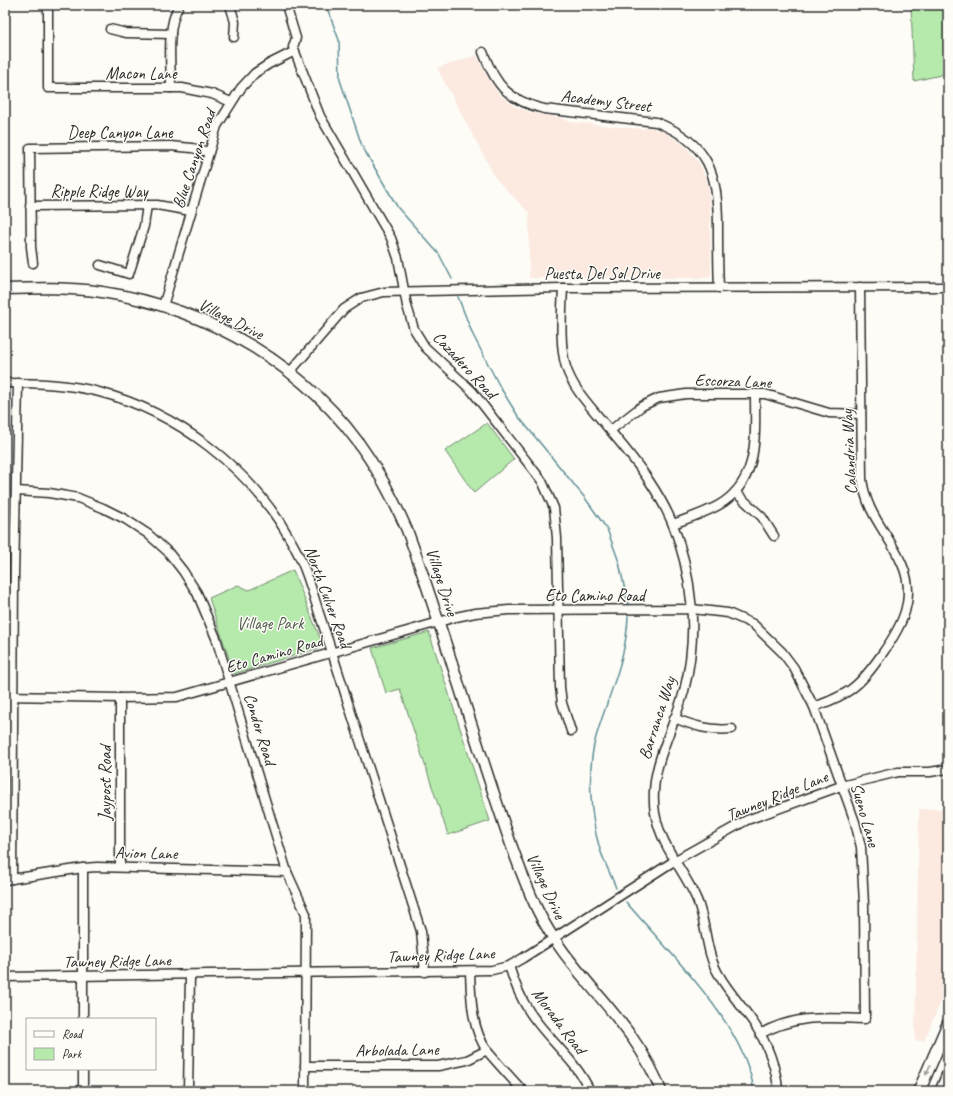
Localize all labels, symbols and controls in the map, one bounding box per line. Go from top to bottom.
street label: Macon Lane [106,63,178,84]
street label: Academy Street [560,85,654,117]
street label: Blue Canyon Road [167,104,222,211]
street label: Deep Canyon Lane [67,122,174,143]
street label: Ripple Ridge Way [50,181,149,202]
street label: Puesta Del Sol Drive [544,263,661,284]
street label: Village Drive [195,294,268,345]
street label: Cazadero Road [428,327,503,405]
street label: Escorza Lane [694,369,773,393]
street label: Calandria Way [836,408,862,495]
street label: North Culver Road [300,543,357,653]
street label: Village Drive [421,545,463,620]
street label: Eto Camino Road [545,585,647,606]
park label: Village Park [237,613,305,634]
street label: Eto Camino Road [223,630,327,678]
street label: Barranca Way [634,673,681,762]
street label: Condor Road [239,691,281,770]
street label: Jaypost Road [95,742,116,821]
street label: Tawney Ridge Lane [723,766,832,826]
street label: Sueno Lane [846,781,885,851]
street label: Avion Lane [115,842,179,864]
street label: Village Drive [522,850,571,924]
street label: Tawney Ridge Lane [387,943,496,967]
street label: Tawney Ridge Lane [63,950,172,972]
street label: Morada Road [527,984,592,1060]
legend [26,1018,156,1070]
text: Road [62,1026,84,1042]
street label: Arbolada Lane [355,1039,440,1061]
text: Park [62,1046,83,1062]
one-way arrow [925,1065,931,1076]

